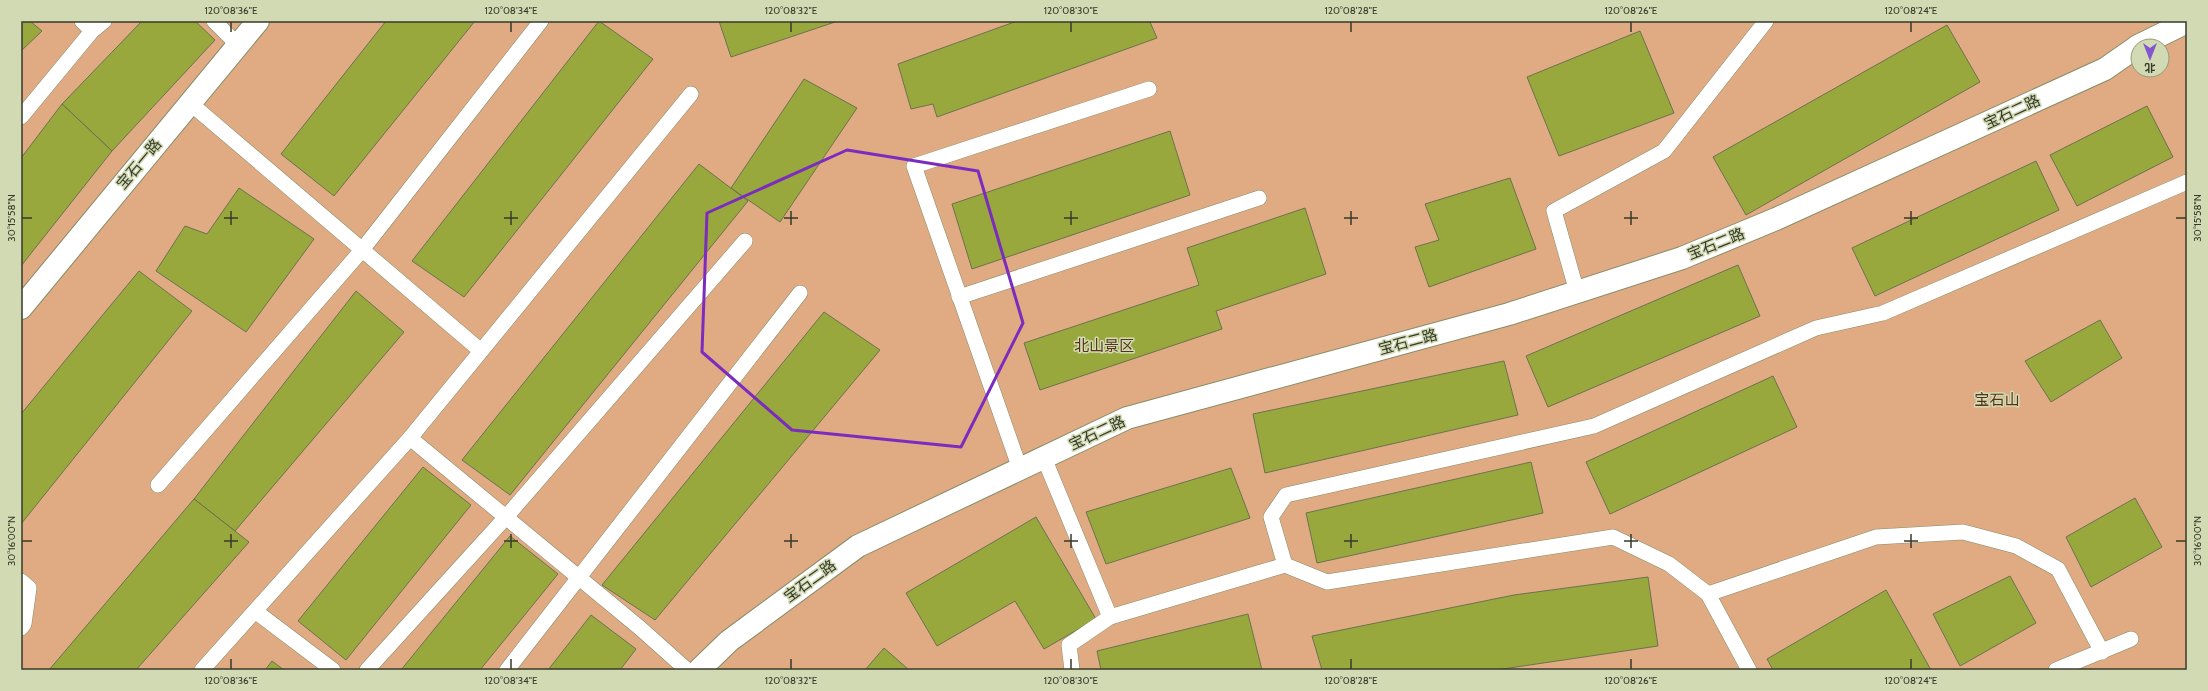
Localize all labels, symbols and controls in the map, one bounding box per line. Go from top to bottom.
text: 120°08'36"E [204,4,258,17]
text: 120°08'34"E [485,4,538,17]
text: 120°08'32"E [765,4,818,17]
text: 120°08'30"E [1044,4,1099,17]
text: 120°08'28"E [1324,4,1378,17]
text: 120°08'26"E [1605,4,1658,17]
text: 120°08'24"E [1885,4,1938,17]
north arrow [2130,38,2170,78]
text: 北 [2145,61,2156,75]
street label: 宝石二路 [1981,91,2043,133]
street label: 宝石一路 [113,135,165,193]
text: 30°15'58"N [5,194,18,242]
text: 30°15'58"N [2191,194,2204,242]
street label: 宝石二路 [1685,224,1747,264]
street label: 宝石二路 [1377,326,1439,358]
park label: 北山景区 [1074,337,1134,355]
park label: 宝石山 [1974,391,2020,409]
street label: 宝石二路 [1066,412,1128,454]
text: 30°16'00"N [5,516,18,566]
text: 30°16'00"N [2191,516,2204,566]
street label: 宝石二路 [780,556,840,606]
text: 120°08'36"E [204,674,258,687]
text: 120°08'34"E [485,674,538,687]
text: 120°08'32"E [765,674,818,687]
text: 120°08'30"E [1044,674,1099,687]
text: 120°08'28"E [1324,674,1378,687]
text: 120°08'26"E [1605,674,1658,687]
text: 120°08'24"E [1885,674,1938,687]

